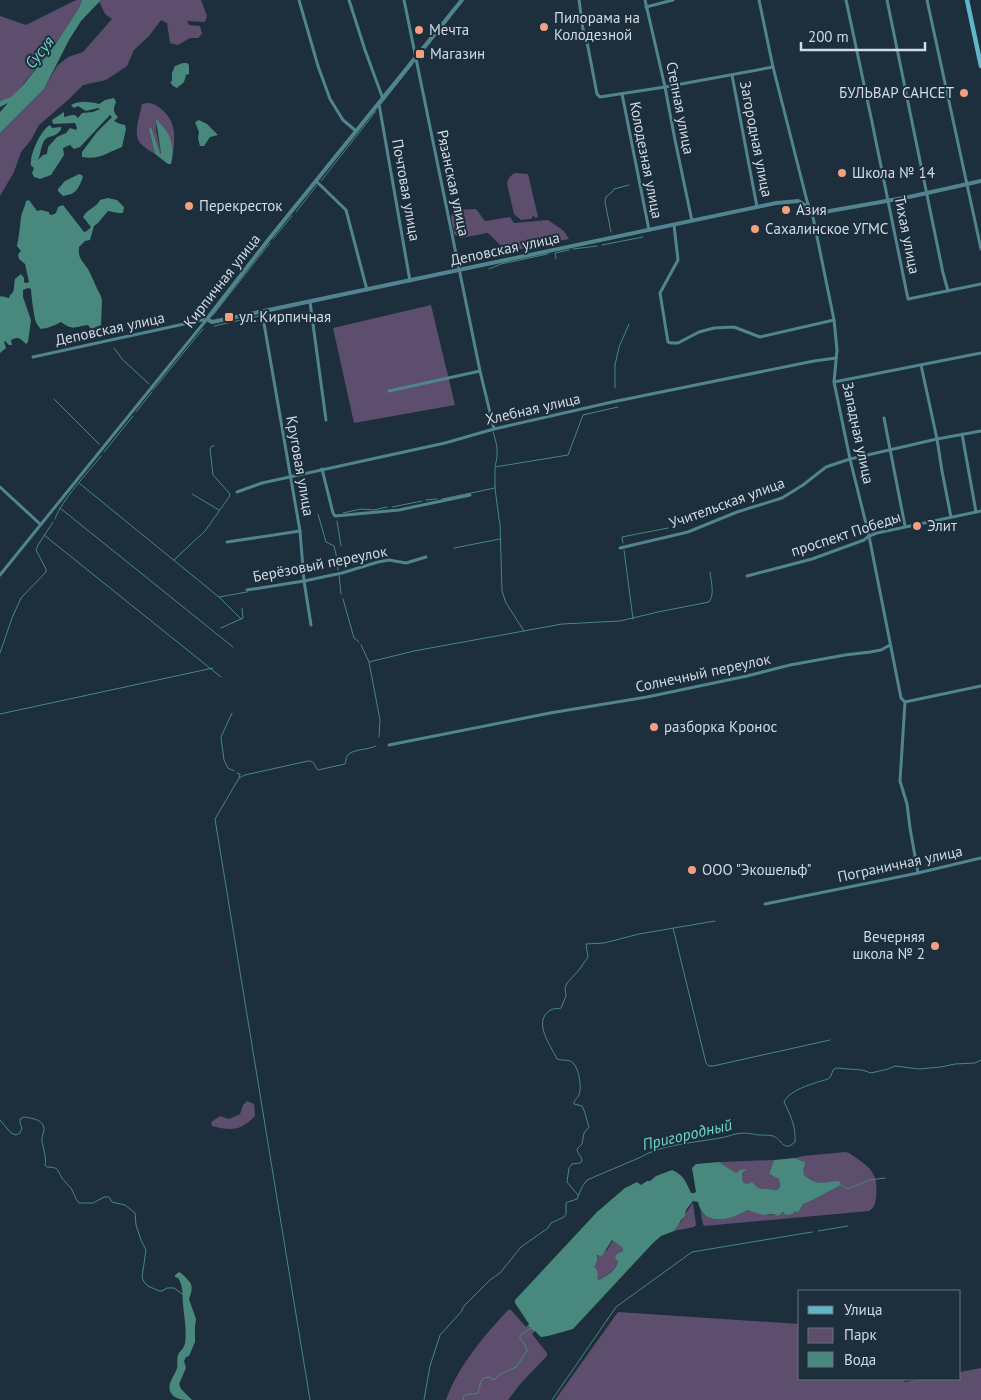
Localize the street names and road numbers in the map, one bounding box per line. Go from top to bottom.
street label: Степная улица [662,60,699,156]
street label: Загородная улица [736,79,777,199]
street label: Колодезная улица [626,100,667,220]
street label: Рязанская улица [433,128,474,238]
street label: Почтовая улица [388,137,425,242]
street label: Тихая улица [891,194,924,276]
street label: Деповская улица [448,228,561,269]
street label: Кирпичная улица [179,230,264,331]
street label: Деповская улица [53,308,166,349]
street label: Западная улица [838,380,879,486]
street label: Хлебная улица [483,388,582,429]
street label: Круговая улица [282,414,319,518]
street label: Учительская улица [666,473,787,532]
street label: проспект Победы [788,507,903,560]
street label: Берёзовый переулок [251,541,390,586]
street label: Солнечный переулок [634,649,773,696]
street label: Пограничная улица [836,841,964,886]

